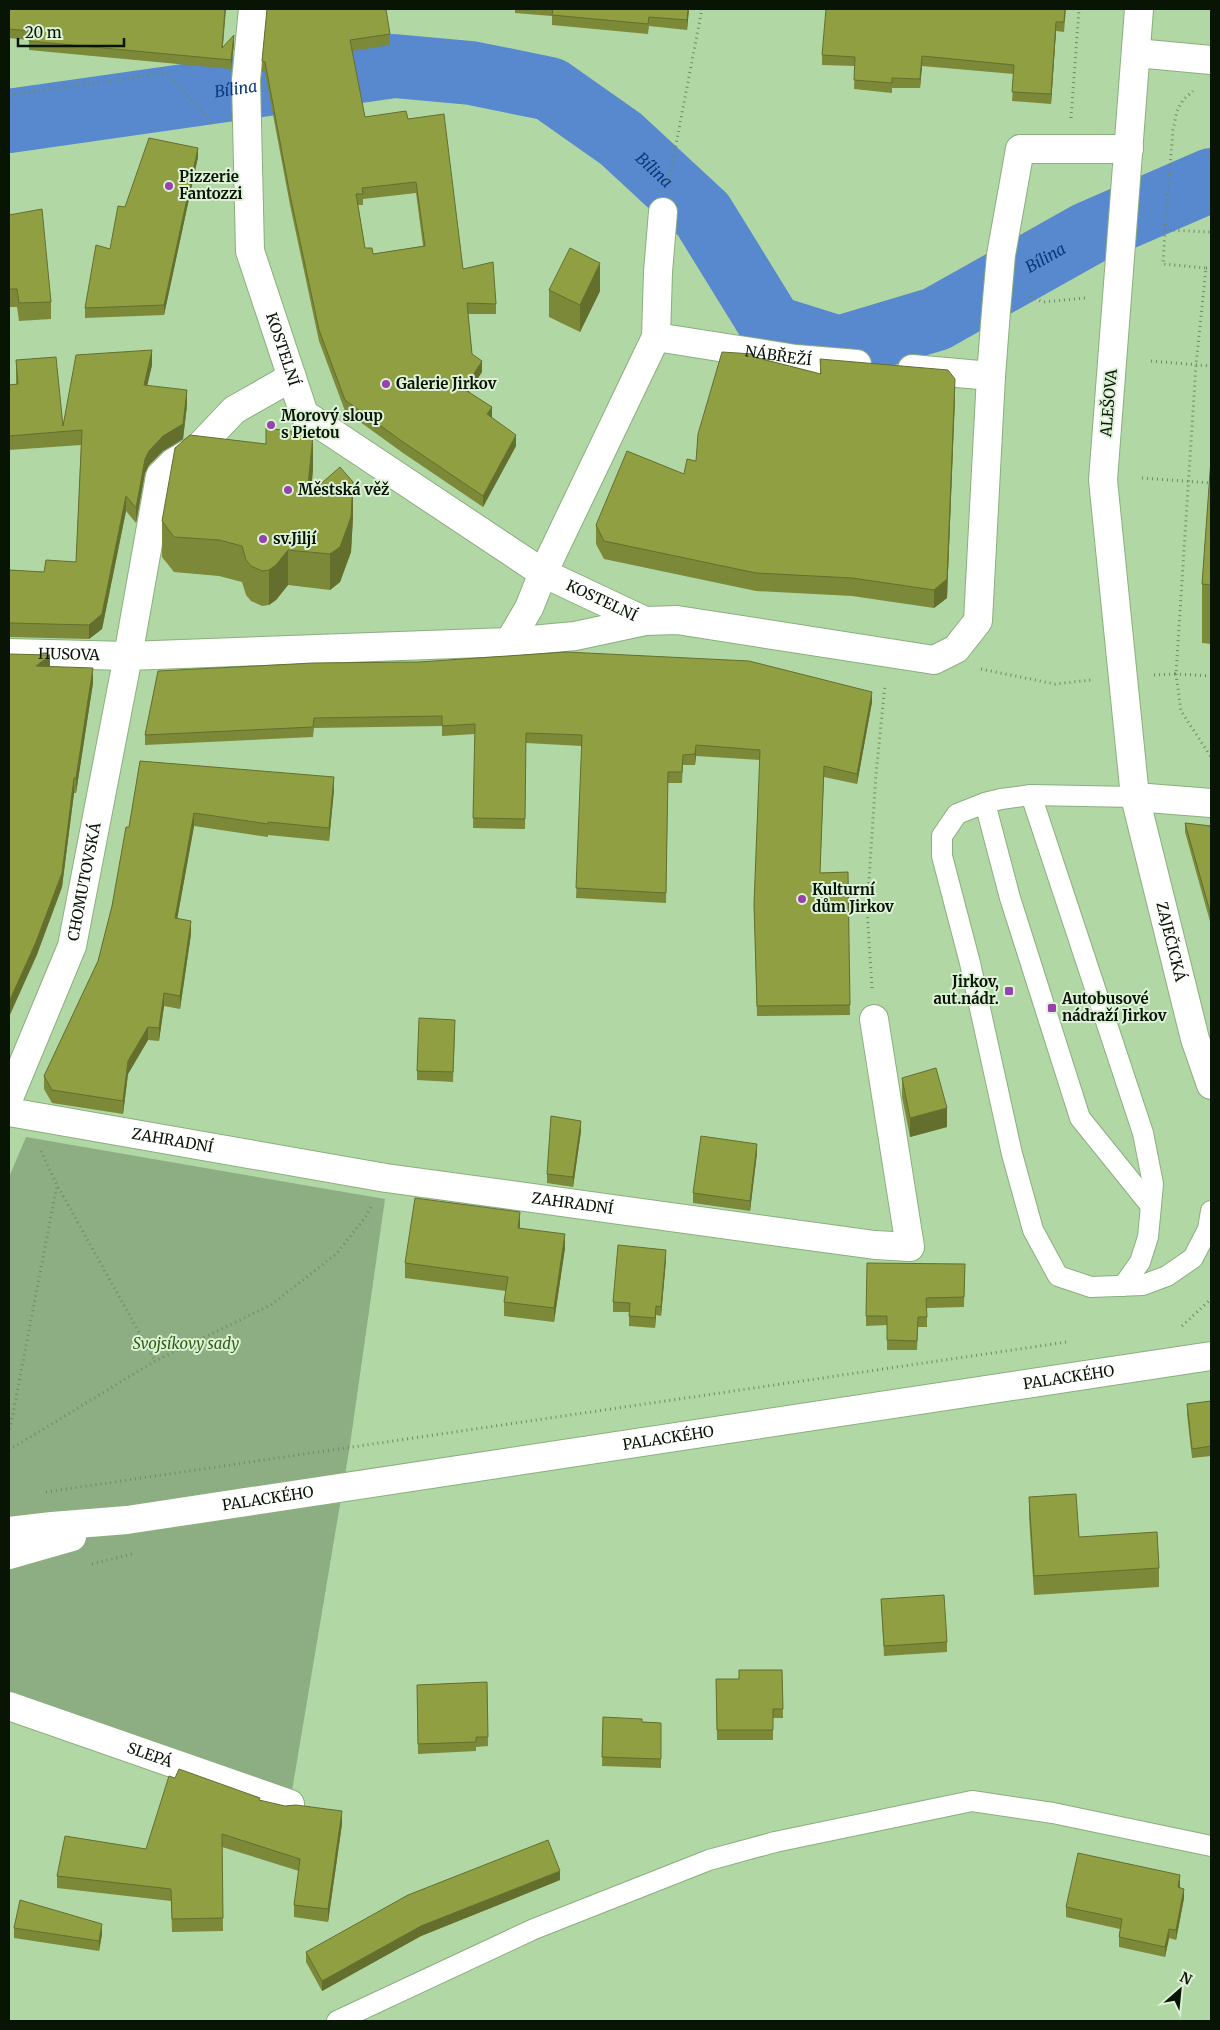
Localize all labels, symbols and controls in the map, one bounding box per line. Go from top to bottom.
scale bar [18,15,124,47]
text: 20 m [25,23,62,42]
water label: Bílina [213,76,258,102]
water label: Bílina [632,148,677,192]
place label: Pizzerie Fantozzi [179,167,242,203]
marker: Pizzerie Fantozzi [163,180,175,192]
water label: Bílina [1022,238,1069,277]
street label: KOSTELNÍ [262,310,305,389]
street label: NÁBŘEŽÍ [744,341,813,369]
street label: ALEŠOVA [1095,368,1121,439]
place label: Galerie Jirkov [396,374,497,393]
marker: Galerie Jirkov [380,378,392,390]
place label: Morový sloup s Pietou [281,406,383,442]
marker: Morový sloup s Pietou [265,419,277,431]
place label: Městská věž [298,480,389,499]
marker: Městská věž [282,484,294,496]
place label: sv.Jiljí [273,529,317,548]
marker: sv.Jiljí [257,533,269,545]
street label: KOSTELNÍ [563,575,641,625]
street label: HUSOVA [38,644,100,664]
street label: CHOMUTOVSKÁ [63,820,105,942]
place label: Kulturní dům Jirkov [812,880,894,916]
marker: Kulturní dům Jirkov [796,893,808,905]
street label: ZAJEČICKÁ [1152,900,1191,984]
place label: Jirkov, aut.nádr. [934,972,999,1008]
marker: Jirkov, aut.nádr. [1003,985,1015,997]
place label: Autobusové nádraží Jirkov [1061,989,1167,1025]
marker: Autobusové nádraží Jirkov [1046,1002,1058,1014]
street label: ZAHRADNÍ [130,1124,215,1157]
street label: ZAHRADNÍ [531,1188,615,1218]
park label: Svojsíkovy sady [133,1334,239,1353]
street label: PALACKÉHO [1022,1361,1116,1393]
street label: PALACKÉHO [621,1421,715,1454]
street label: PALACKÉHO [221,1482,315,1514]
street label: SLEPÁ [125,1738,176,1771]
north arrow [1155,1965,1205,2015]
text: N [1177,1968,1195,1989]

